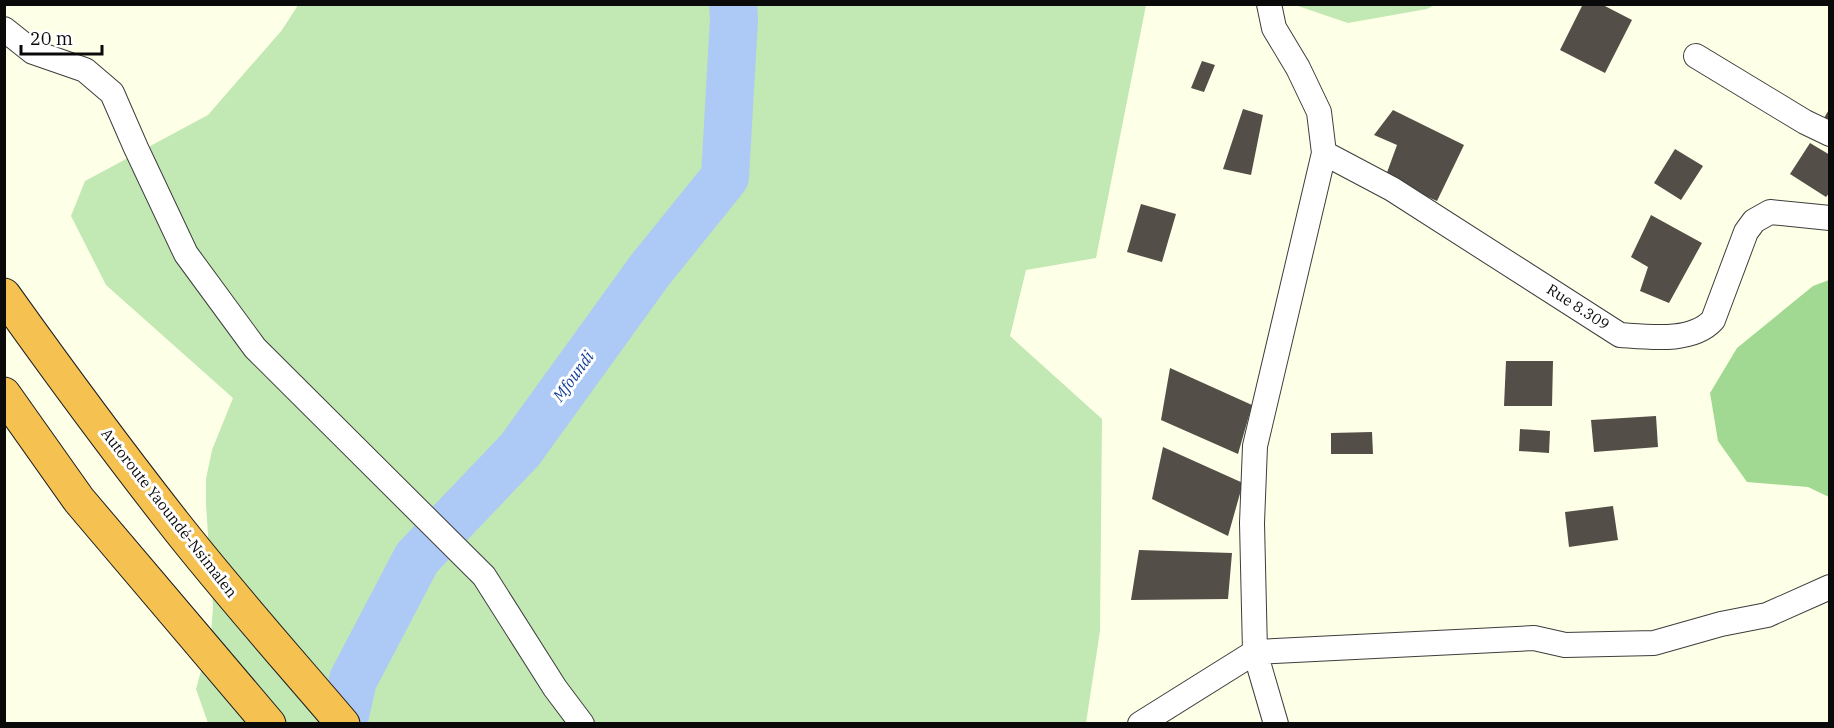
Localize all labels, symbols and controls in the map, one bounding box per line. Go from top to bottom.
scale bar [21,18,102,56]
text: 20 m [30,27,73,50]
street label: Rue 8.309 [1543,279,1613,334]
water label: Mfoundi [548,347,598,406]
street label: Autoroute Yaoundé-Nsimalen [97,424,242,602]

